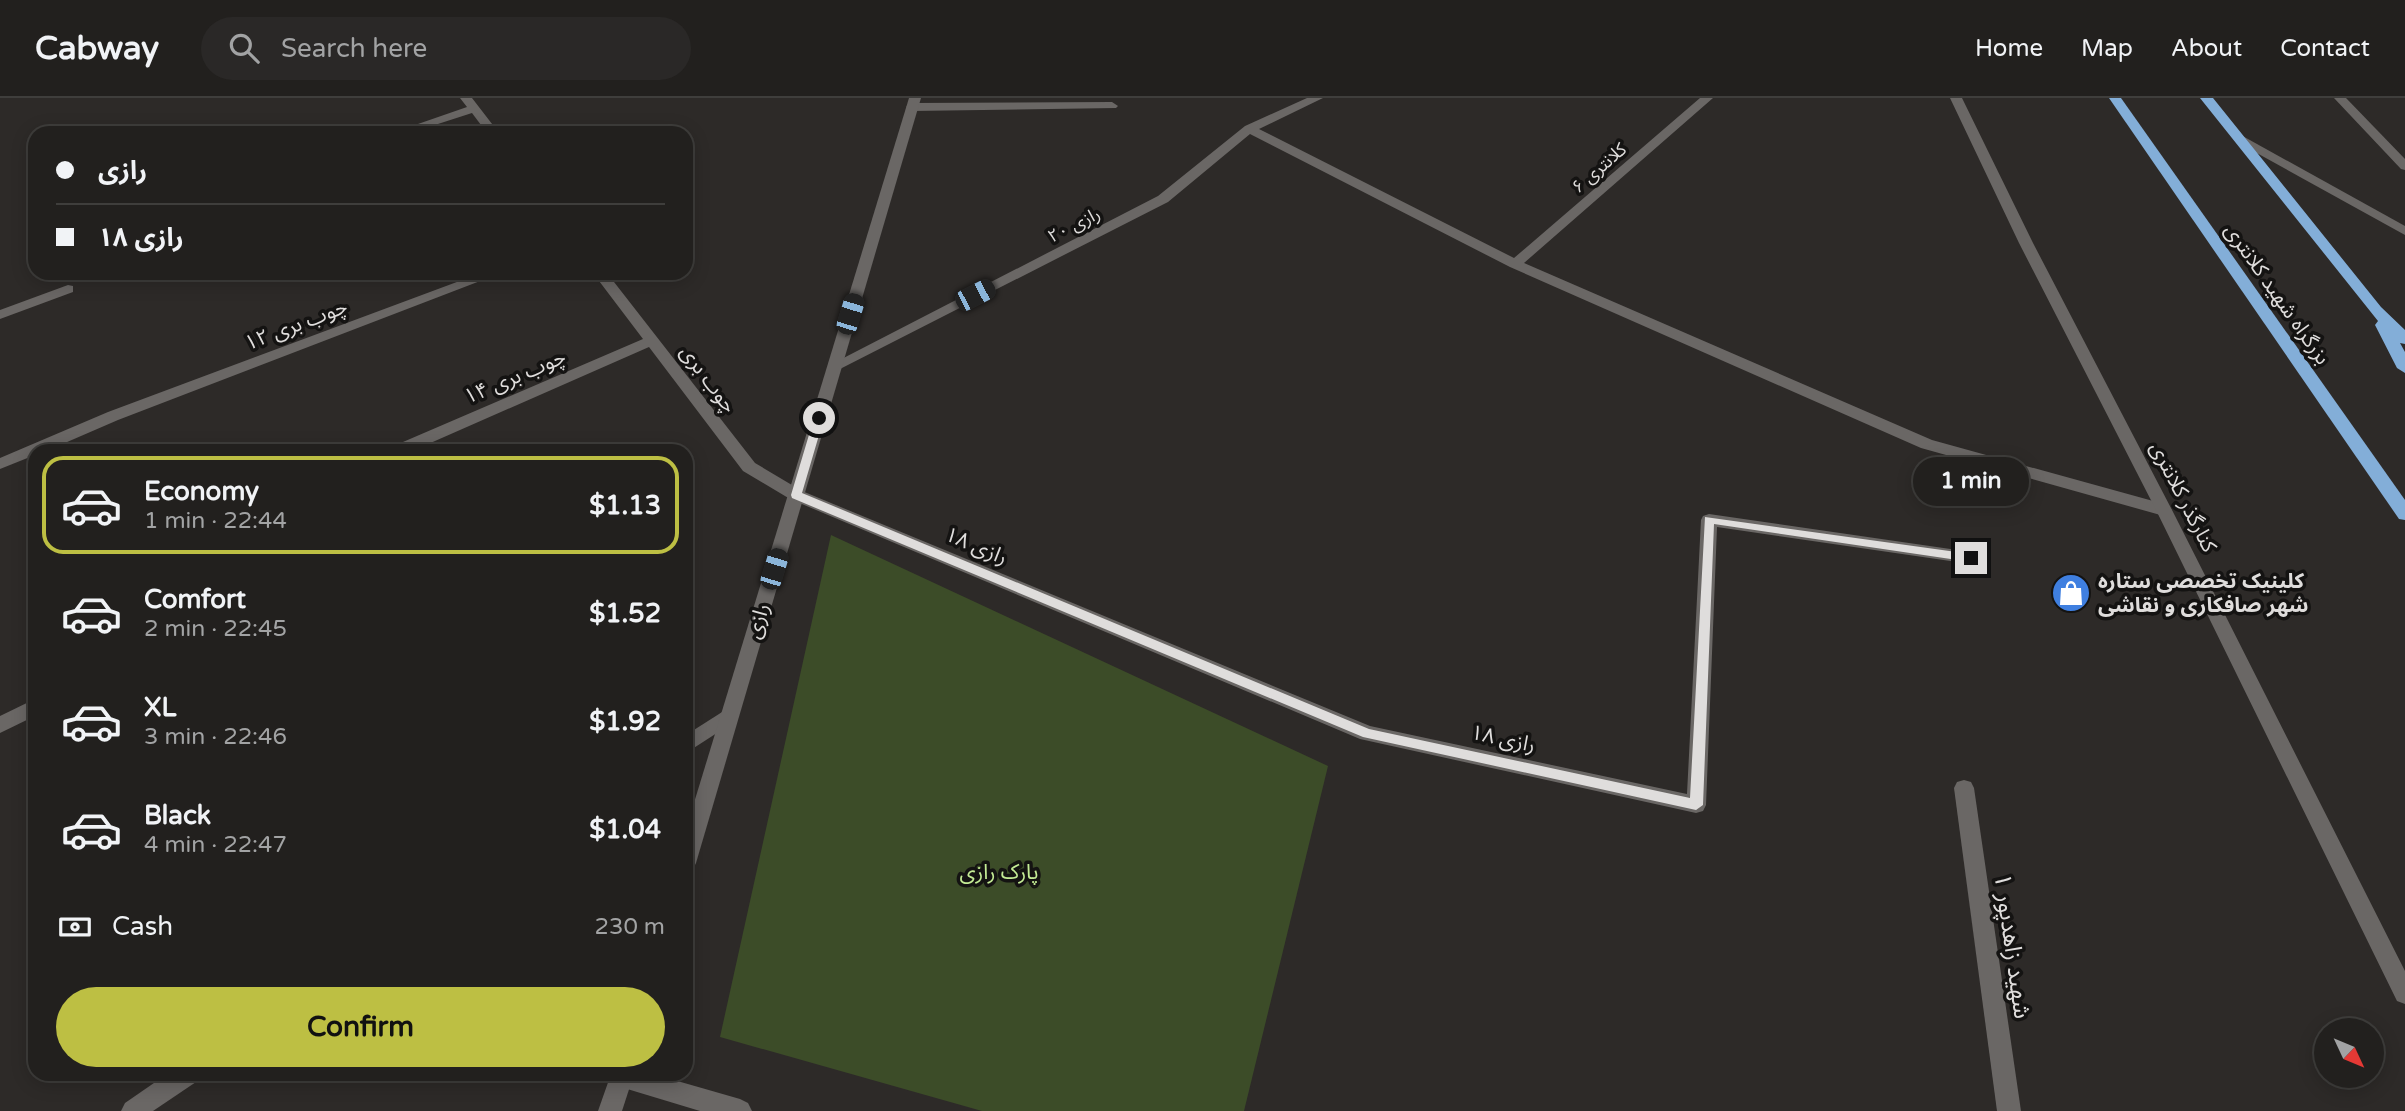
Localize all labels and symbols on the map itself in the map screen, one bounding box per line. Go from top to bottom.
street label: کلانتری ۶ [1567,138,1631,198]
street label: رازی ۲۰ [1044,202,1104,248]
street label: بزرگراه شهید کلانتری [2219,219,2335,369]
car [952,276,999,314]
car [834,291,867,337]
street label: ۱۲ چوب بری [241,294,351,356]
street label: چوب بری [674,340,742,418]
street label: ۱۴ چوب بری [460,344,570,410]
route start [803,402,835,434]
street label: کنارگذر کلانتری [2144,438,2222,557]
callout: 1 min [1913,456,2029,505]
street label: رازی ۱۸ [941,522,1011,570]
route end [1955,542,1987,574]
car [758,546,791,592]
place label: کلینیک تخصصی ستاره شهر صافکاری و نقاشی [2098,569,2308,618]
shop icon: کلینیک تخصصی ستاره شهر صافکاری و نقاشی [2050,572,2092,614]
street label: رازی [741,600,775,642]
street label: رازی ۱۸ [1468,720,1538,758]
park label: پارک رازی [960,860,1038,885]
street label: ۱ شهید زاهدپور [1987,871,2037,1021]
north arrow [2314,1018,2384,1088]

